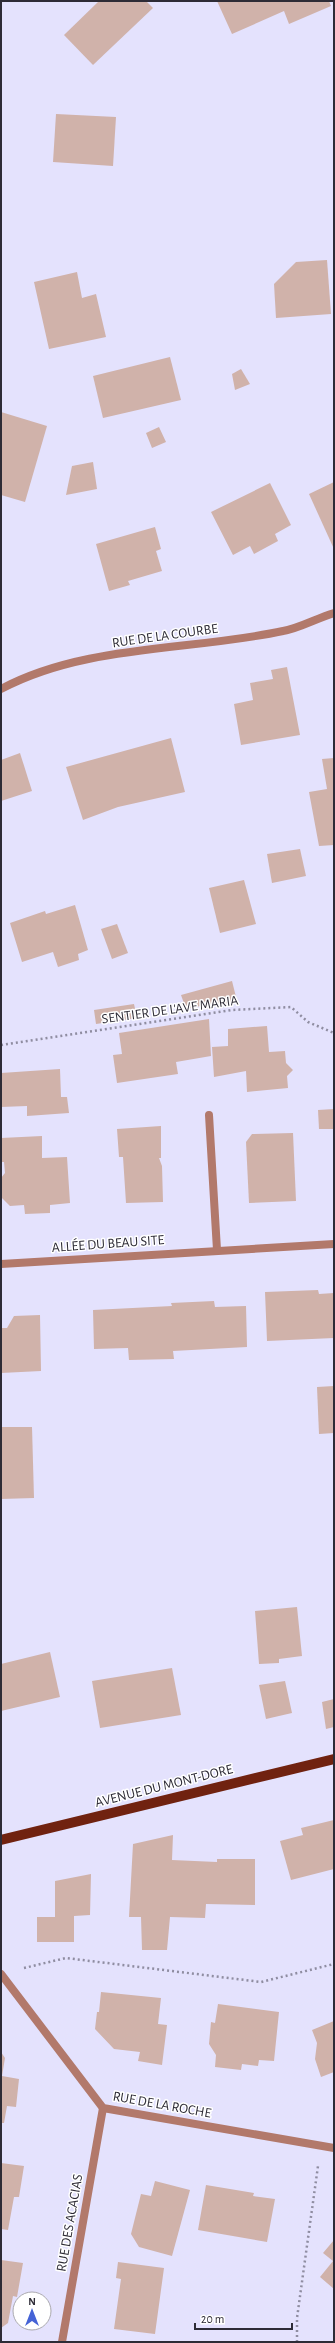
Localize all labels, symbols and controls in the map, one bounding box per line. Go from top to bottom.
street label: RUE DE LA COURBE [111,622,219,650]
street label: SENTIER DE L'AVE MARIA [101,993,239,1027]
street label: ALLÉE DU BEAU SITE [51,1230,165,1255]
street label: AVENUE DU MONT-DORE [94,1762,235,1810]
street label: RUE DE LA ROCHE [112,2089,213,2121]
street label: RUE DES ACACIAS [55,2173,85,2273]
north arrow [12,2291,52,2331]
text: N [28,2296,36,2307]
scale bar [195,2305,292,2331]
text: 20 m [201,2313,224,2325]

